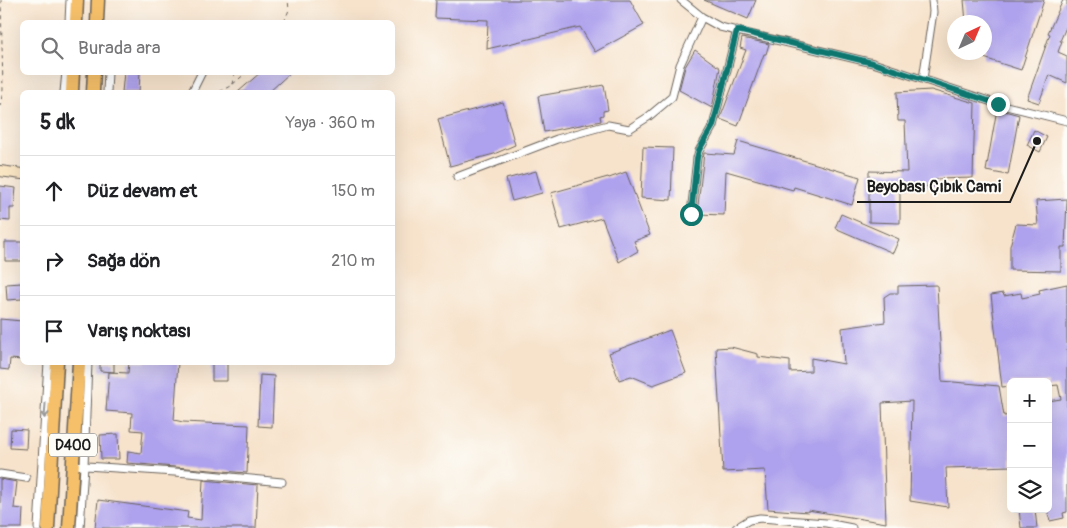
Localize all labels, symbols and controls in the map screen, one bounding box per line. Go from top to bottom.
north arrow [947,15,992,60]
search box [20,20,395,75]
icon: search [38,34,66,62]
text: Burada ara [78,36,161,60]
route end [987,93,1010,116]
text: 5 dk [40,109,75,136]
text: Yaya · 360 m [286,113,375,133]
callout: Beyobası Çıbık Cami [857,171,1010,202]
icon: ahead [40,177,68,205]
text: Beyobası Çıbık Cami [867,177,1002,197]
text: Düz devam et [87,179,197,203]
text: 150 m [331,181,375,201]
route start [680,203,703,226]
icon: right [40,247,68,275]
text: Sağa dön [87,249,160,273]
text: 210 m [331,251,375,271]
icon: arrive [40,317,68,345]
text: Varış noktası [87,319,191,343]
map controls [1007,378,1052,513]
button: + [1007,378,1052,423]
one-way arrow [41,403,50,419]
button: − [1007,423,1052,468]
road number: D400 [49,434,97,456]
button: layers [1007,468,1052,513]

